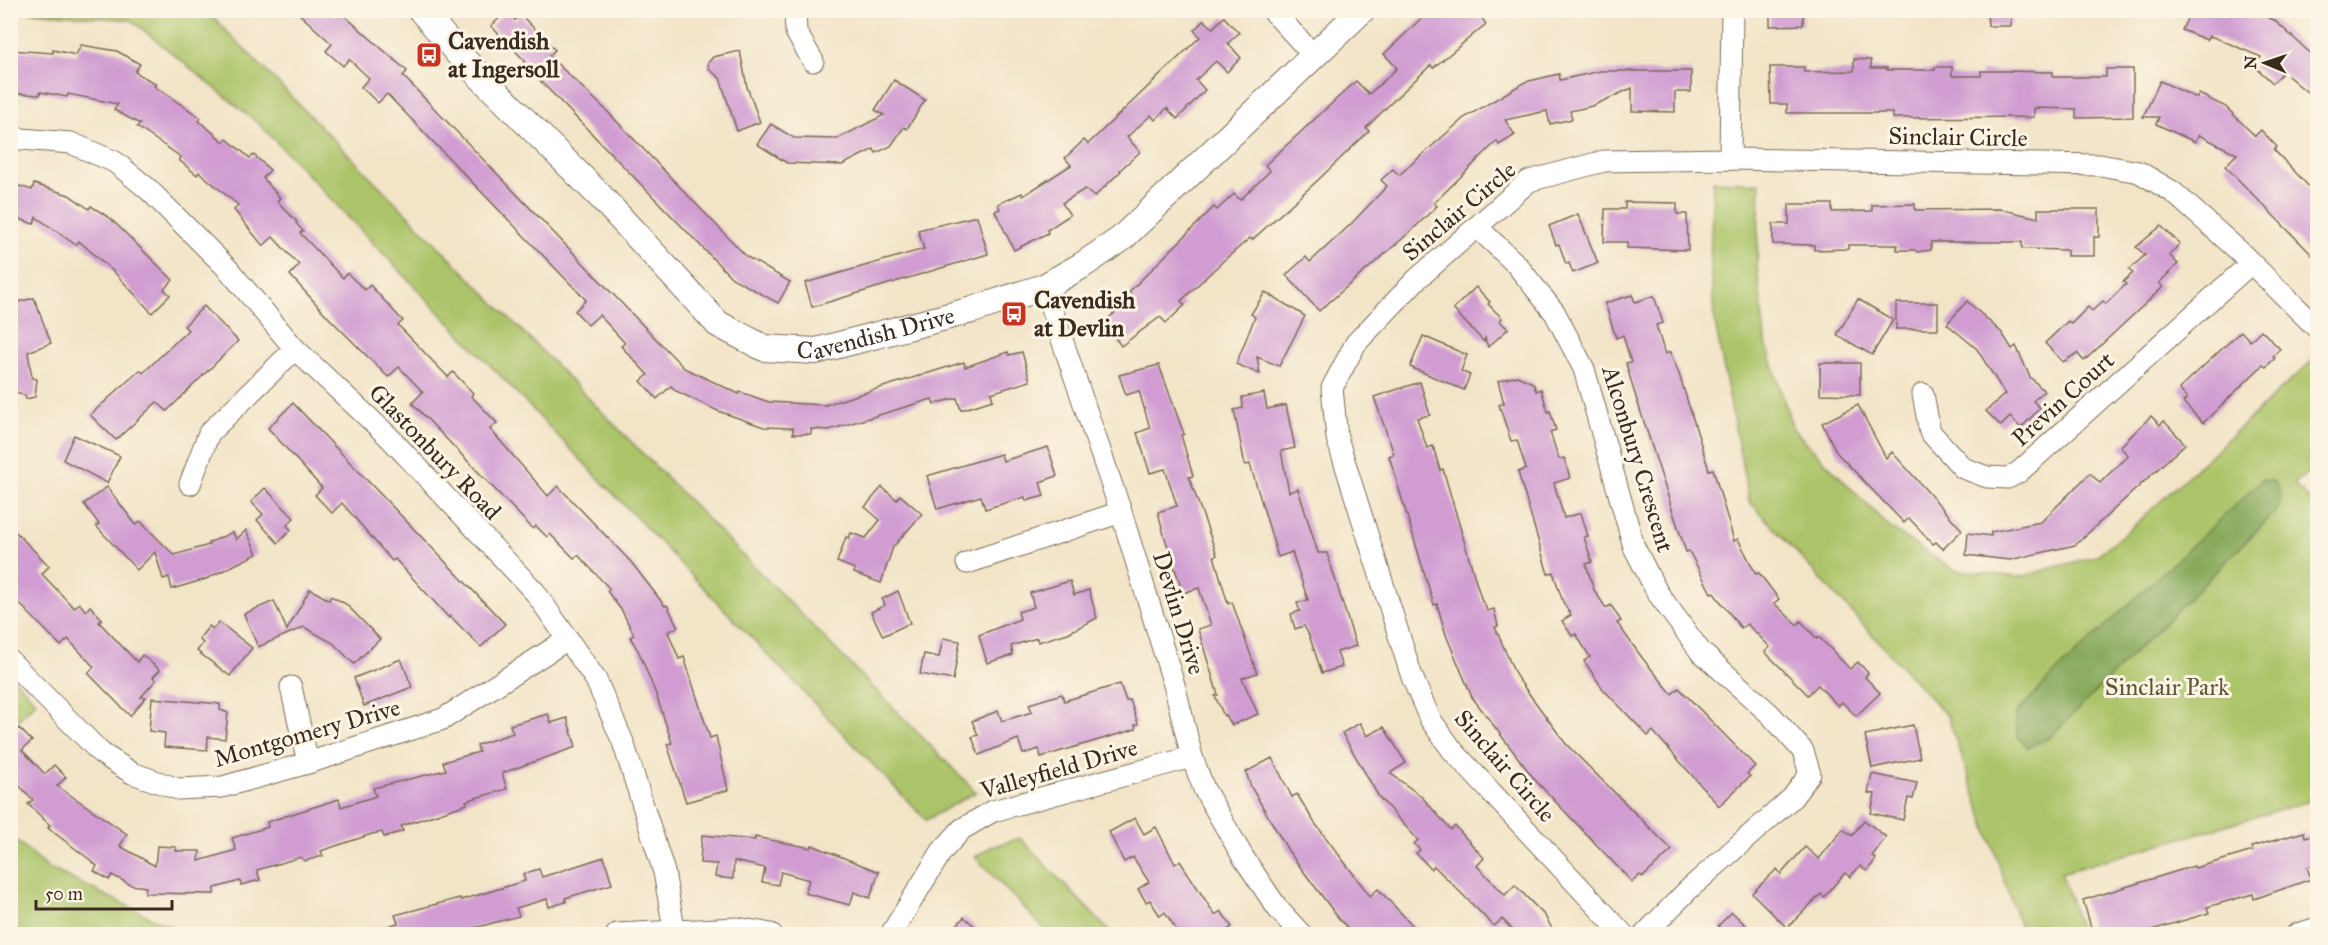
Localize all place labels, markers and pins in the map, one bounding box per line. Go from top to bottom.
place label: Cavendish at Ingersoll [448,26,560,84]
bus stop icon: Cavendish at Ingersoll [414,40,444,70]
place label: Cavendish at Devlin [1034,285,1136,343]
bus stop icon: Cavendish at Devlin [999,299,1029,329]

